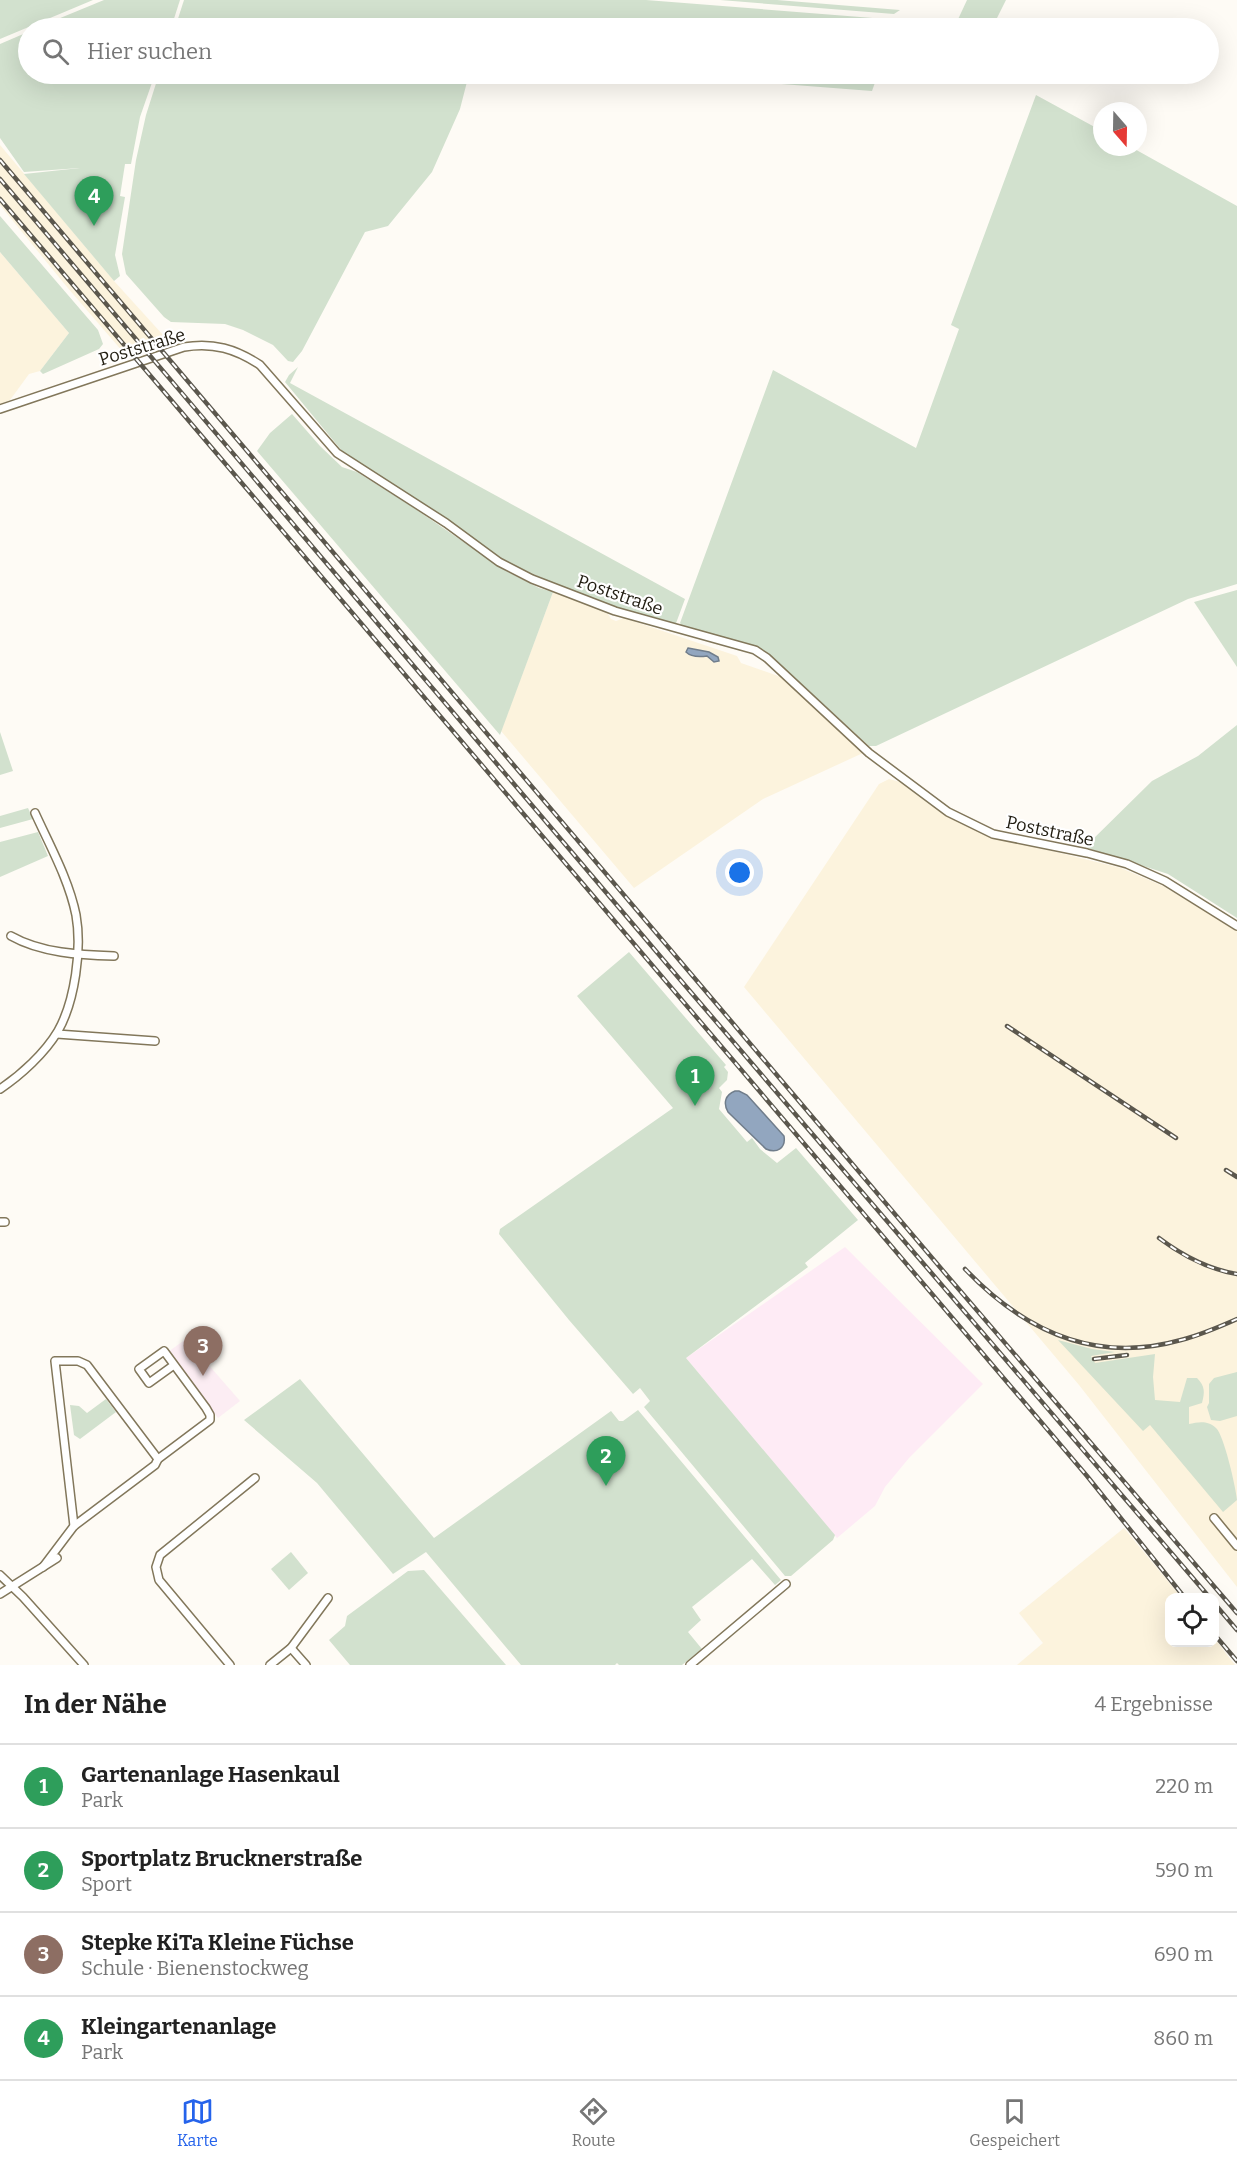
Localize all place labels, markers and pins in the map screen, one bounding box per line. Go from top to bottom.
pin: 4 [74,176,113,226]
pin: 1 [676,1056,714,1106]
pin: 3 [184,1326,222,1376]
pin: 2 [586,1436,626,1486]

